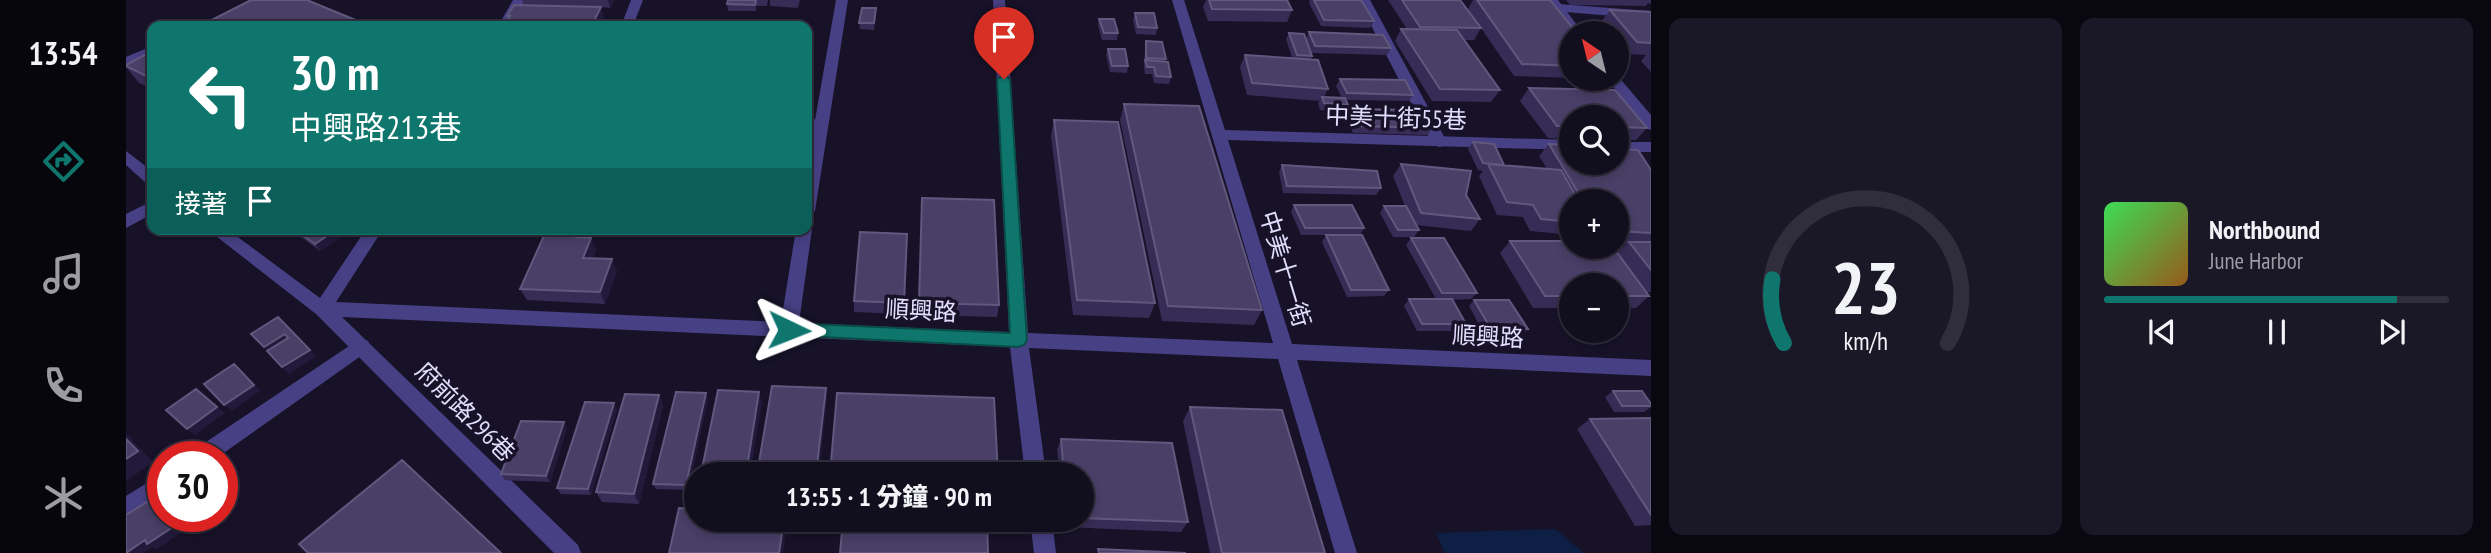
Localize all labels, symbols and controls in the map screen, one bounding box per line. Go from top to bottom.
pin [974,7,1034,79]
icon: arrive [985,18,1023,56]
north arrow [1559,21,1629,91]
map controls [1559,21,1629,343]
text: 13:54 [28,32,98,74]
text: 30 m [290,40,379,104]
icon: left [175,49,266,140]
street label: 中美十街55巷 [1325,100,1467,135]
button: search [1559,105,1629,175]
text: 中興路213巷 [290,106,461,148]
icon: directions [39,137,88,186]
icon: arrive [241,182,279,220]
text: 接著 [175,187,227,220]
button: + [1559,189,1629,259]
street label: 中美十一街 [1253,207,1318,331]
text: Northbound [2209,213,2320,246]
text: 23 [1831,239,1900,333]
text: June Harbor [2209,246,2303,275]
icon: music [39,249,88,298]
button: − [1559,273,1629,343]
position arrow [752,293,826,367]
street label: 順興路 [884,293,958,328]
icon: previous [2143,313,2181,351]
icon: pause [2258,313,2296,351]
icon: next [2373,313,2411,351]
street label: 順興路 [1451,319,1525,354]
text: km/h [1843,324,1888,356]
street label: 府前路296巷 [409,355,522,468]
icon: phone [39,361,88,410]
speed limit sign: 30 [147,441,238,532]
icon: climate [39,473,88,522]
text: 13:55 · 1 分鐘 · 90 m [786,480,992,513]

